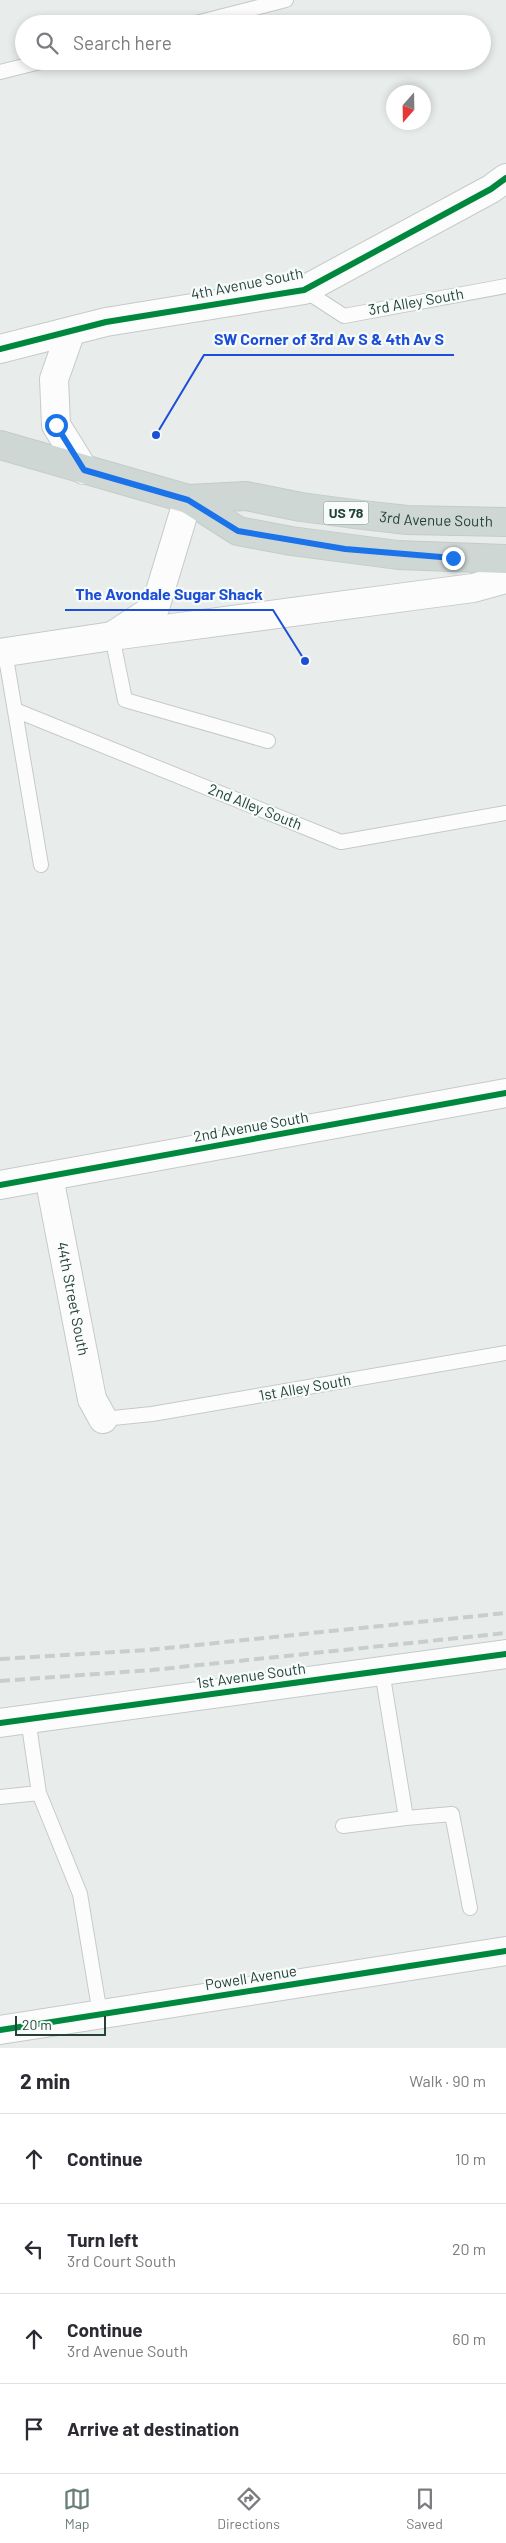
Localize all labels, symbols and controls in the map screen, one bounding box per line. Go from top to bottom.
search box [15,15,491,70]
icon: search [33,29,61,57]
text: Search here [73,31,172,54]
north arrow [386,85,431,130]
street label: 4th Avenue South [189,263,304,303]
street label: 3rd Alley South [367,284,465,318]
callout: SW Corner of 3rd Av S & 4th Av S [204,324,454,355]
text: SW Corner of 3rd Av S & 4th Av S [214,329,444,348]
route start [45,414,68,437]
road number: US 78 [324,502,368,524]
street label: 3rd Avenue South [378,507,493,530]
route end [442,547,465,570]
callout: The Avondale Sugar Shack [65,579,273,610]
text: The Avondale Sugar Shack [75,584,263,603]
street label: 2nd Alley South [206,779,305,833]
street label: 2nd Avenue South [192,1107,310,1145]
street label: 44th Street South [54,1240,93,1357]
street label: 1st Alley South [257,1370,352,1404]
street label: 1st Avenue South [195,1658,307,1692]
street label: Powell Avenue [204,1961,298,1993]
scale bar [15,2013,106,2036]
text: 20 m [22,2016,52,2033]
text: 2 min [20,2068,70,2093]
text: Walk · 90 m [409,2071,486,2090]
icon: ahead [20,2145,48,2173]
text: Continue [67,2147,143,2170]
text: 10 m [455,2149,486,2168]
text: Turn left [67,2228,138,2251]
icon: left [20,2235,48,2263]
text: 20 m [452,2239,486,2258]
text: 3rd Court South [67,2251,176,2270]
text: Continue [67,2318,143,2341]
icon: ahead [20,2325,48,2353]
text: 60 m [452,2329,486,2348]
text: 3rd Avenue South [67,2341,188,2360]
icon: arrive [20,2415,48,2443]
text: Arrive at destination [67,2417,239,2440]
tab: Map [63,2485,91,2532]
tab: Directions [217,2485,280,2532]
tab: Saved [406,2485,443,2532]

